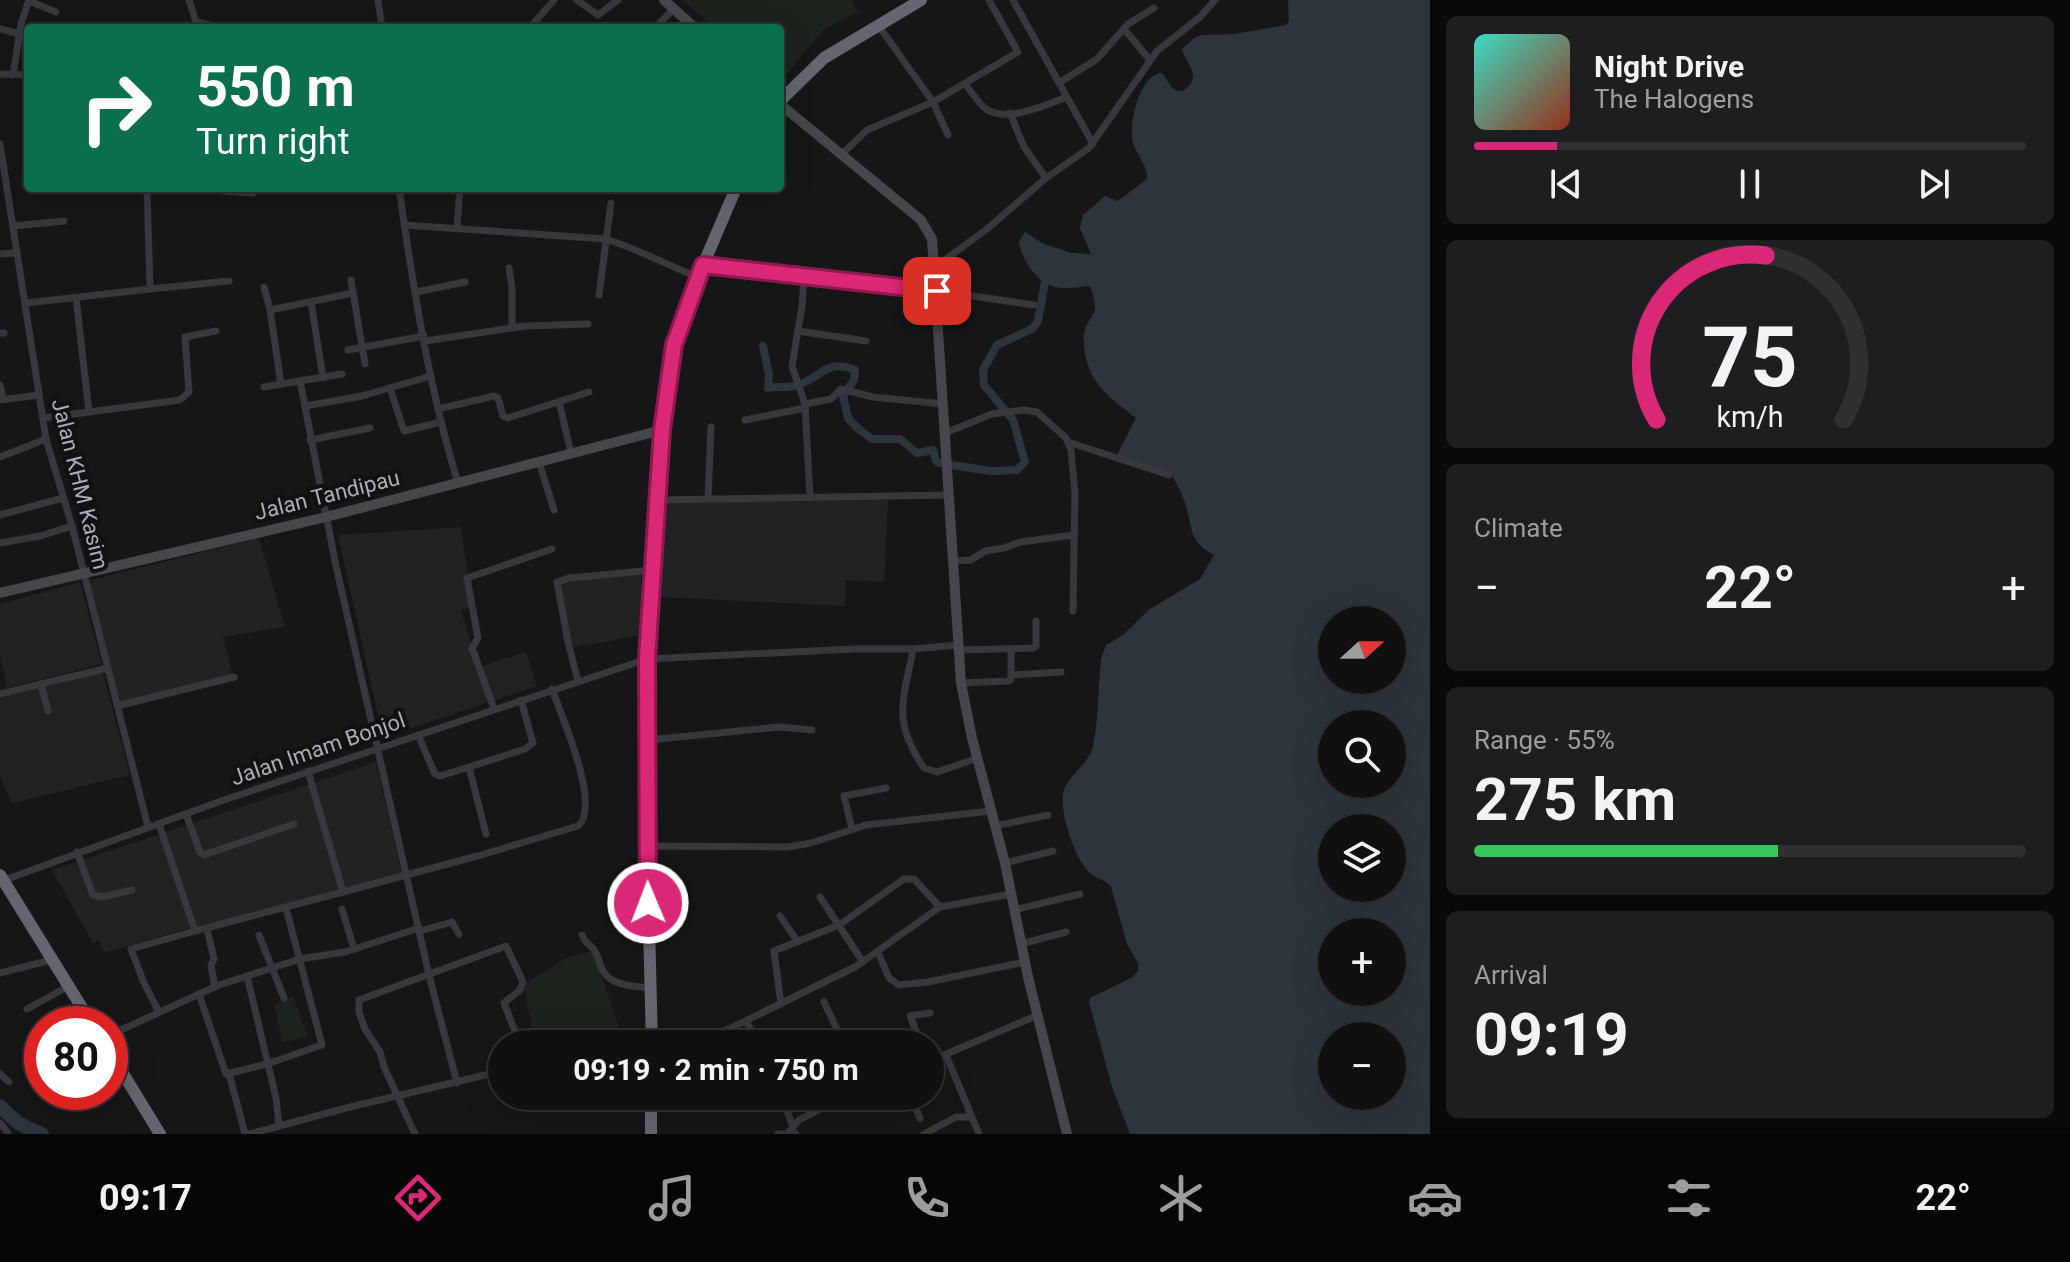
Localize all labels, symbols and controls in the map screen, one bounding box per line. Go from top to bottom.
text: Night Drive [1594,49,1744,84]
text: 550 m [196,54,355,120]
icon: right [64,56,168,160]
text: The Halogens [1594,84,1754,114]
text: Turn right [196,121,349,163]
icon: previous [1544,162,1588,206]
icon: pause [1728,162,1772,206]
icon: next [1912,162,1956,206]
pin [903,257,971,325]
icon: arrive [915,269,959,313]
text: 75 [1702,308,1798,405]
street label: Jalan KHM Kasim [47,396,113,572]
text: km/h [1716,400,1784,434]
street label: Jalan Tandipau [252,465,402,525]
text: Climate [1474,513,1563,543]
text: 22° [1704,552,1796,623]
text: − [1474,562,1499,614]
text: + [2001,562,2026,614]
north arrow [1318,606,1406,694]
map controls [1318,606,1406,1110]
street label: Jalan Imam Bonjol [228,707,408,791]
button: search [1318,710,1406,798]
text: Range · 55% [1474,725,1615,755]
text: 275 km [1474,764,1676,835]
button: layers [1318,814,1406,902]
position arrow [606,861,690,945]
button: + [1318,918,1406,1006]
text: Arrival [1474,960,1548,990]
text: 09:19 [1474,999,1629,1070]
speed limit sign: 80 [24,1006,128,1110]
button: − [1318,1022,1406,1110]
text: 09:19 · 2 min · 750 m [573,1052,859,1087]
icon: directions [390,1170,446,1226]
icon: music [644,1170,700,1226]
icon: phone [899,1170,955,1226]
icon: climate [1153,1170,1209,1226]
icon: car [1407,1170,1463,1226]
icon: filters [1661,1170,1717,1226]
text: 09:17 [99,1177,192,1219]
text: 22° [1916,1177,1971,1219]

